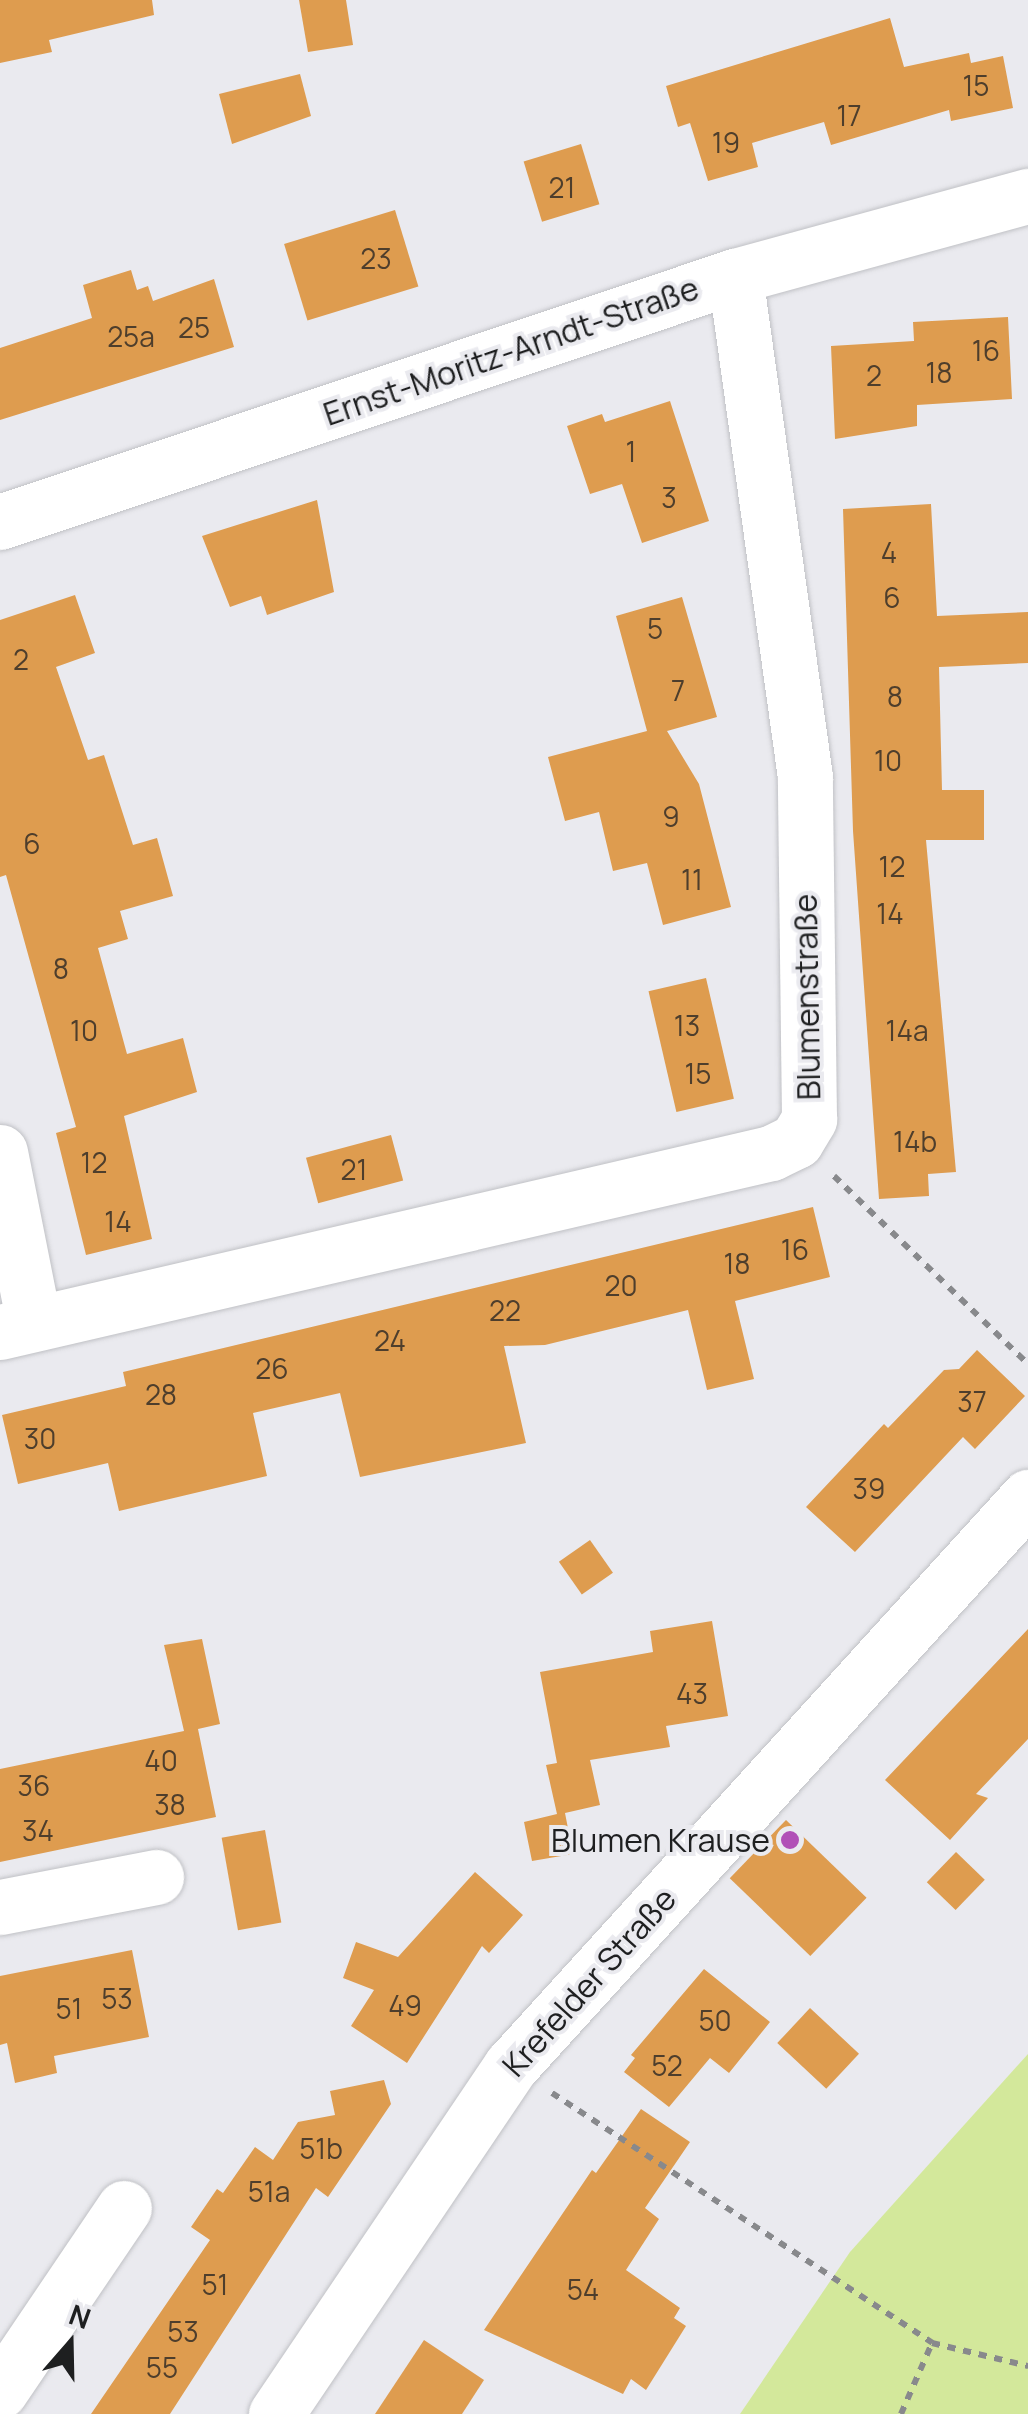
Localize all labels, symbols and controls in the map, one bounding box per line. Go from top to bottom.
house number: 15 [962,68,990,102]
house number: 17 [837,98,861,132]
house number: 19 [712,125,740,159]
house number: 21 [549,170,575,204]
house number: 23 [360,241,392,275]
street label: Ernst-Moritz-Arndt-Straße [318,269,704,433]
house number: 25 [178,310,210,344]
house number: 25a [107,319,155,353]
house number: 16 [972,333,1000,367]
house number: 18 [925,355,953,389]
house number: 2 [866,358,882,392]
house number: 1 [626,434,636,468]
house number: 3 [661,480,677,514]
house number: 4 [881,535,897,569]
house number: 6 [883,580,901,614]
house number: 5 [647,611,663,645]
house number: 2 [13,642,29,676]
house number: 7 [671,673,685,707]
house number: 8 [887,679,903,713]
house number: 10 [874,743,902,777]
house number: 9 [662,799,680,833]
house number: 6 [23,826,41,860]
house number: 12 [879,849,905,883]
house number: 11 [681,862,703,896]
street label: Blumenstraße [786,893,828,1101]
house number: 14 [876,896,904,930]
house number: 8 [53,951,69,985]
house number: 13 [674,1008,700,1042]
house number: 10 [70,1013,98,1047]
house number: 14a [886,1013,928,1047]
house number: 15 [684,1056,712,1090]
house number: 14b [893,1124,937,1158]
house number: 12 [81,1145,107,1179]
house number: 21 [341,1152,367,1186]
house number: 14 [104,1204,132,1238]
house number: 16 [781,1232,809,1266]
house number: 18 [723,1246,751,1280]
house number: 20 [604,1268,638,1302]
house number: 22 [489,1293,521,1327]
house number: 24 [374,1323,406,1357]
house number: 26 [255,1351,289,1385]
house number: 28 [145,1377,177,1411]
house number: 37 [957,1384,987,1418]
house number: 30 [24,1421,56,1455]
house number: 39 [853,1471,885,1505]
house number: 43 [676,1676,708,1710]
house number: 40 [144,1743,178,1777]
house number: 36 [18,1768,50,1802]
house number: 38 [154,1787,186,1821]
house number: 34 [22,1813,54,1847]
place label: Blumen Krause [551,1821,770,1859]
marker: Blumen Krause [779,1829,801,1851]
street label: Krefelder Straße [494,1880,684,2084]
house number: 53 [101,1981,133,2015]
house number: 49 [388,1988,422,2022]
house number: 51 [55,1991,83,2025]
house number: 50 [698,2003,732,2037]
house number: 52 [651,2048,683,2082]
house number: 51b [299,2131,343,2165]
house number: 51a [248,2174,290,2208]
house number: 51 [201,2267,229,2301]
house number: 54 [567,2272,599,2306]
north arrow [20,2294,120,2394]
text: N [64,2295,96,2337]
house number: 53 [167,2314,199,2348]
house number: 55 [146,2350,178,2384]

